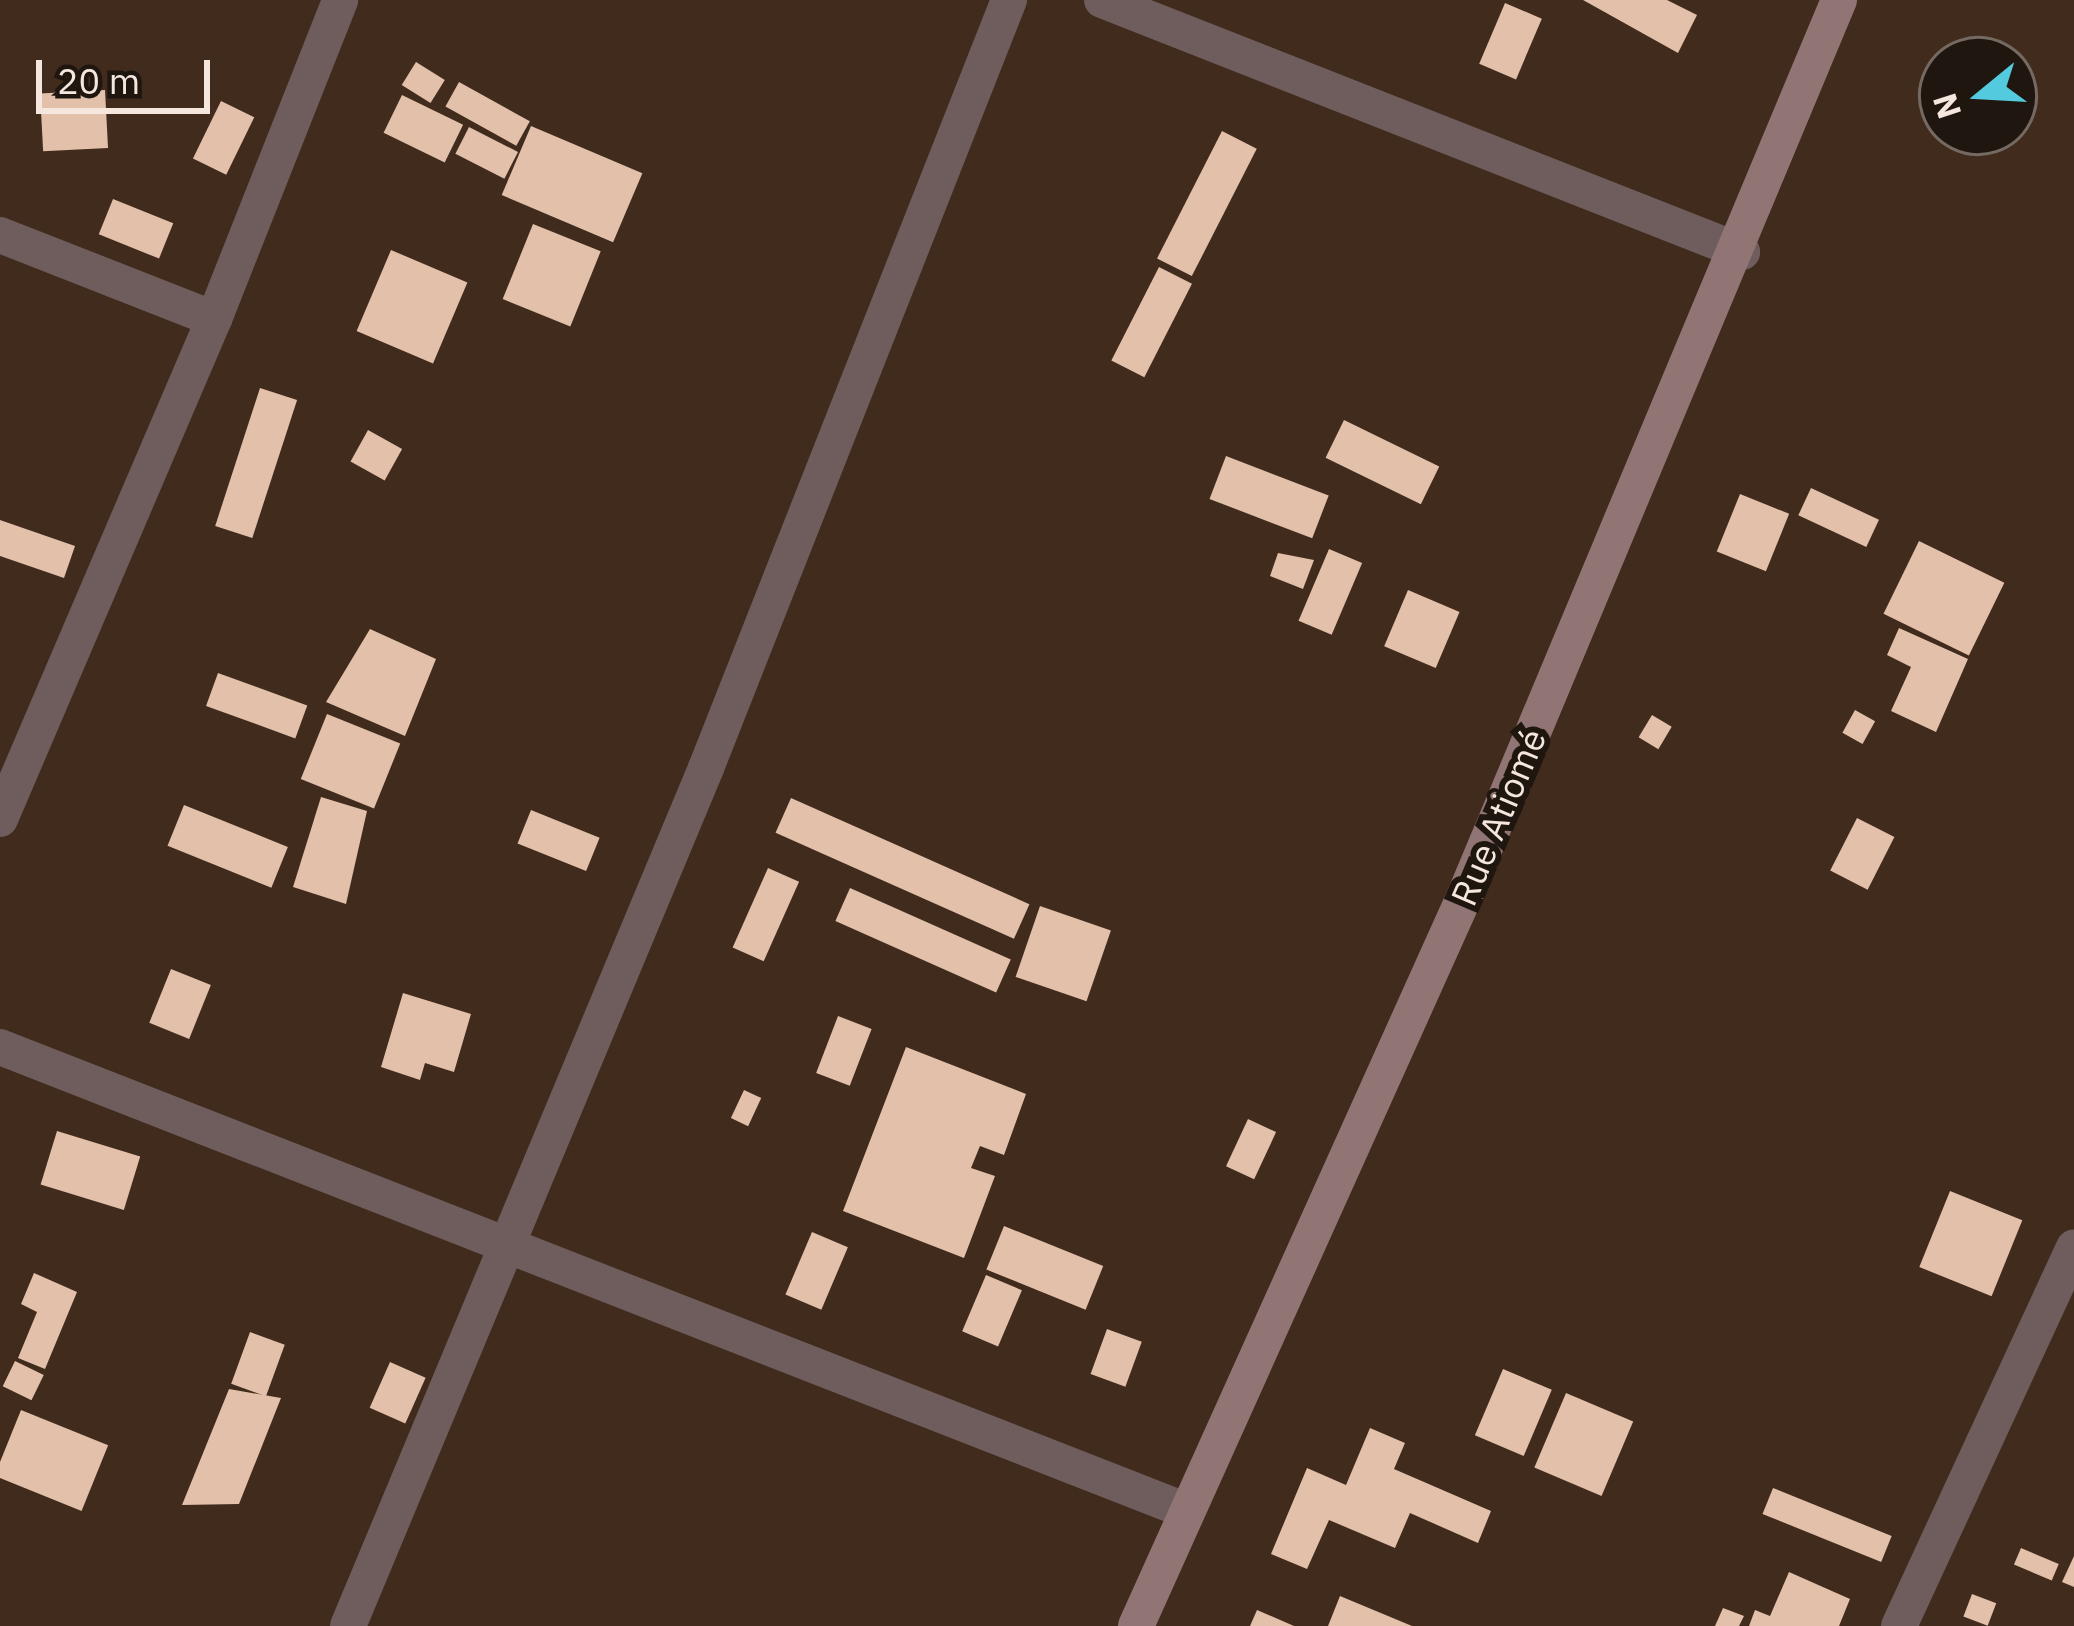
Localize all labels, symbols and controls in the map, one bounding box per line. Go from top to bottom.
scale bar [42,36,216,110]
north arrow [1918,36,2038,156]
text: 20 m [57,57,140,104]
text: N [1922,88,1970,124]
street label: Rue Atiomé [1441,722,1555,912]

